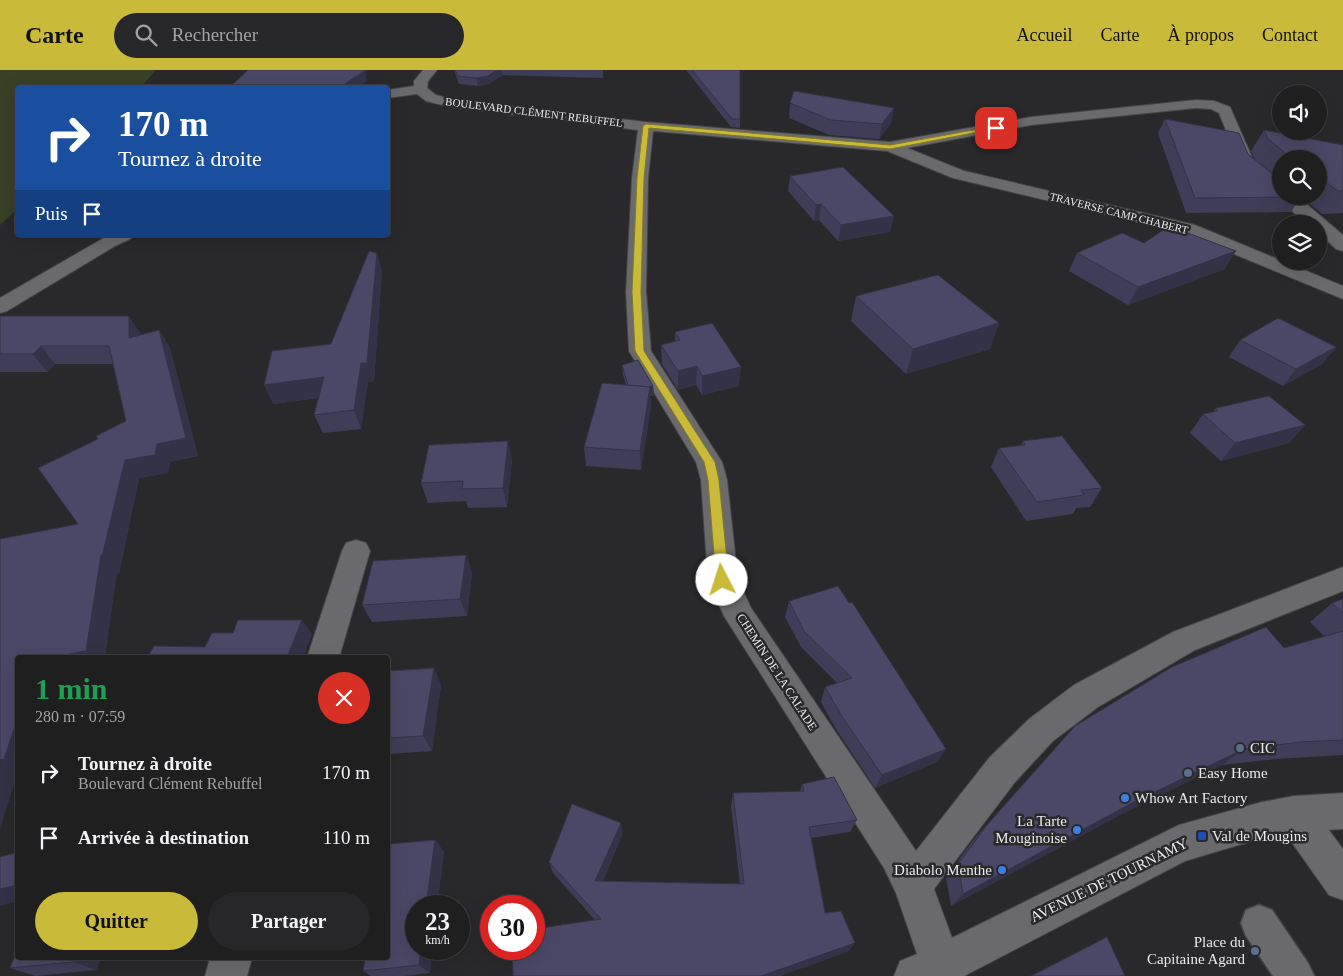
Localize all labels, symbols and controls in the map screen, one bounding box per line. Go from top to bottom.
search box [114,13,464,58]
icon: search [132,21,160,49]
text: Carte [25,22,84,48]
text: Rechercher [172,24,258,45]
text: Accueil [1017,25,1073,45]
text: Carte [1101,25,1140,45]
text: À propos [1168,25,1234,45]
text: Contact [1262,25,1318,45]
map controls [1272,85,1327,270]
button: sound [1272,85,1327,140]
street label: BOULEVARD CLÉMENT REBUFFEL [445,95,624,129]
icon: right [35,105,100,170]
text: 170 m [118,105,208,144]
pin [975,107,1017,149]
icon: arrive [982,114,1010,142]
text: Tournez à droite [118,146,262,171]
button: search [1272,150,1327,205]
street label: TRAVERSE CAMP CHABERT [1048,190,1190,236]
icon: arrive [78,200,106,228]
text: Puis [35,203,68,224]
button: layers [1272,215,1327,270]
position arrow [695,553,747,605]
street label: CHEMIN DE LA CALADE [734,611,820,733]
text: 1 min [35,672,108,705]
button: close [318,672,370,724]
text: 280 m · 07:59 [35,708,125,725]
place label: CIC [1250,740,1275,756]
marker: CIC [1234,742,1246,754]
text: Tournez à droite [78,753,212,774]
icon: right [35,759,63,787]
text: 170 m [322,762,370,783]
place label: Easy Home [1198,765,1268,781]
marker: Easy Home [1182,767,1194,779]
text: Boulevard Clément Rebuffel [78,775,263,792]
place label: Whow Art Factory [1135,790,1248,806]
marker: Whow Art Factory [1119,792,1131,804]
place label: La Tarte Mouginoise [995,813,1067,846]
icon: arrive [35,824,63,852]
marker: La Tarte Mouginoise [1071,824,1083,836]
text: Arrivée à destination [78,827,249,848]
text: 110 m [323,827,370,848]
place label: Val de Mougins [1212,828,1307,844]
marker: Val de Mougins [1196,830,1208,842]
street label: AVENUE DE TOURNAMY [1028,835,1191,925]
place label: Diabolo Menthe [894,862,992,878]
marker: Diabolo Menthe [996,864,1008,876]
button: Quitter [35,892,198,950]
button: Partager [208,892,370,950]
speed limit sign: 30 [480,895,545,960]
text: 23 [425,908,450,935]
text: km/h [425,933,450,947]
place label: Place du Capitaine Agard [1147,934,1245,967]
marker: Place du Capitaine Agard [1249,945,1261,957]

